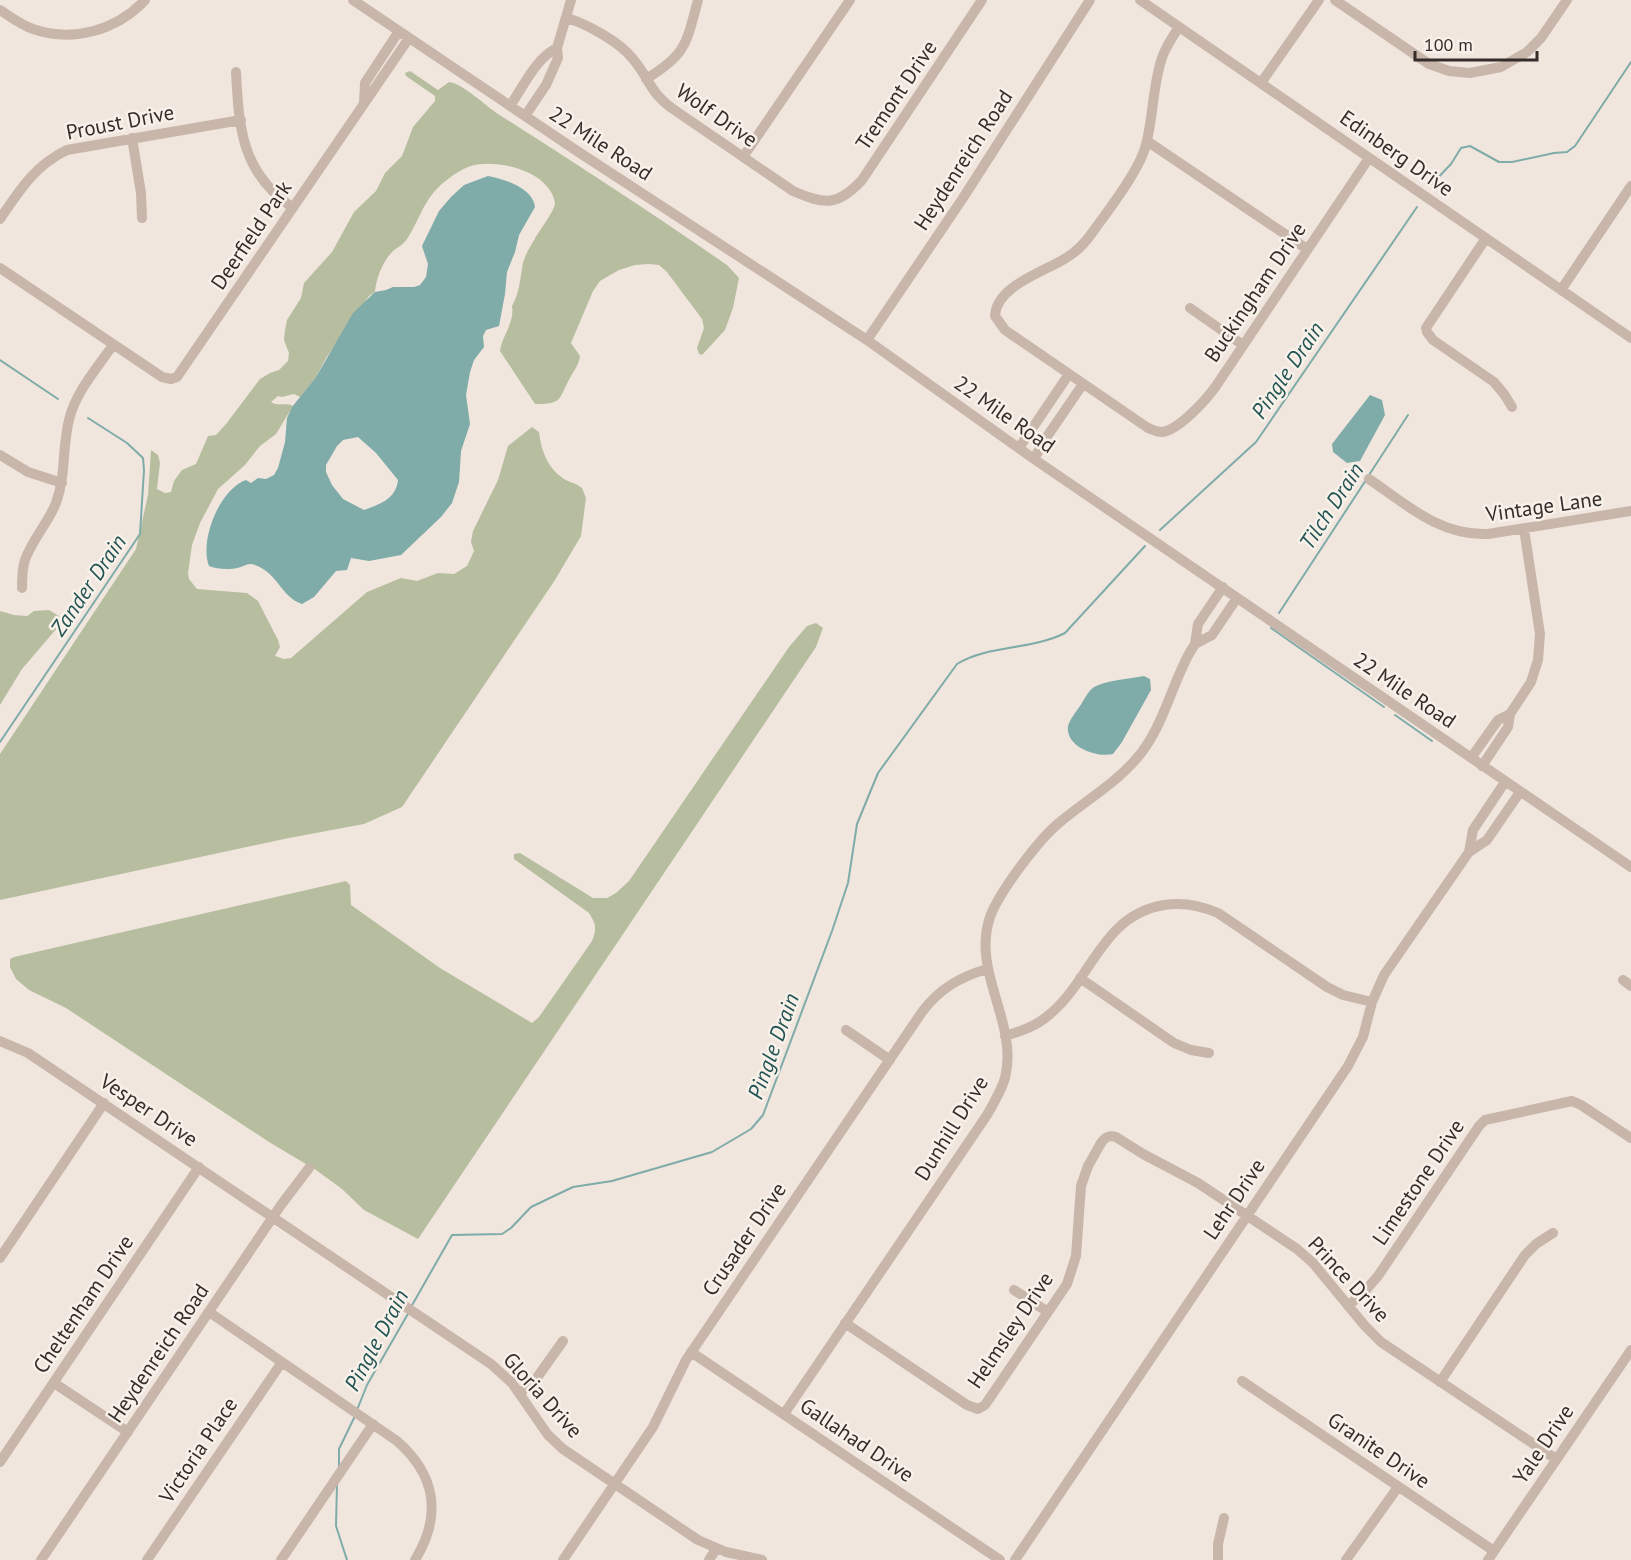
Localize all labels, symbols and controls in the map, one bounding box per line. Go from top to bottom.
scale bar [1415,24,1536,62]
text: 100 m [1424,33,1473,56]
street label: Tremont Drive [849,35,943,155]
street label: Wolf Drive [671,77,763,153]
street label: Heydenreich Road [908,85,1018,235]
street label: Proust Drive [64,98,176,146]
street label: 22 Mile Road [544,100,658,186]
street label: Edinberg Drive [1335,104,1459,202]
street label: Deerfield Park [205,175,297,295]
street label: Buckingham Drive [1198,217,1312,367]
water label: Pingle Drain [1244,316,1330,424]
street label: 22 Mile Road [949,369,1061,459]
water label: Tilch Drain [1293,457,1369,555]
street label: Vintage Lane [1483,484,1604,528]
water label: Zander Drain [43,529,132,642]
street label: 22 Mile Road [1349,646,1461,734]
water label: Pingle Drain [741,989,805,1103]
street label: Vesper Drive [94,1067,203,1153]
street label: Dunhill Drive [908,1071,994,1185]
street label: Limestone Drive [1366,1114,1470,1250]
street label: Lehr Drive [1197,1153,1271,1245]
street label: Crusader Drive [696,1177,792,1301]
street label: Cheltenham Drive [27,1230,139,1378]
street label: Prince Drive [1302,1230,1396,1328]
street label: Helmsley Drive [961,1267,1059,1393]
street label: Heydenreich Road [102,1278,214,1428]
water label: Pingle Drain [338,1285,414,1395]
street label: Gloria Drive [497,1347,589,1443]
street label: Victoria Place [152,1392,243,1509]
street label: Gallahad Drive [795,1392,919,1488]
street label: Yale Drive [1507,1399,1579,1489]
street label: Granite Drive [1323,1406,1435,1494]

